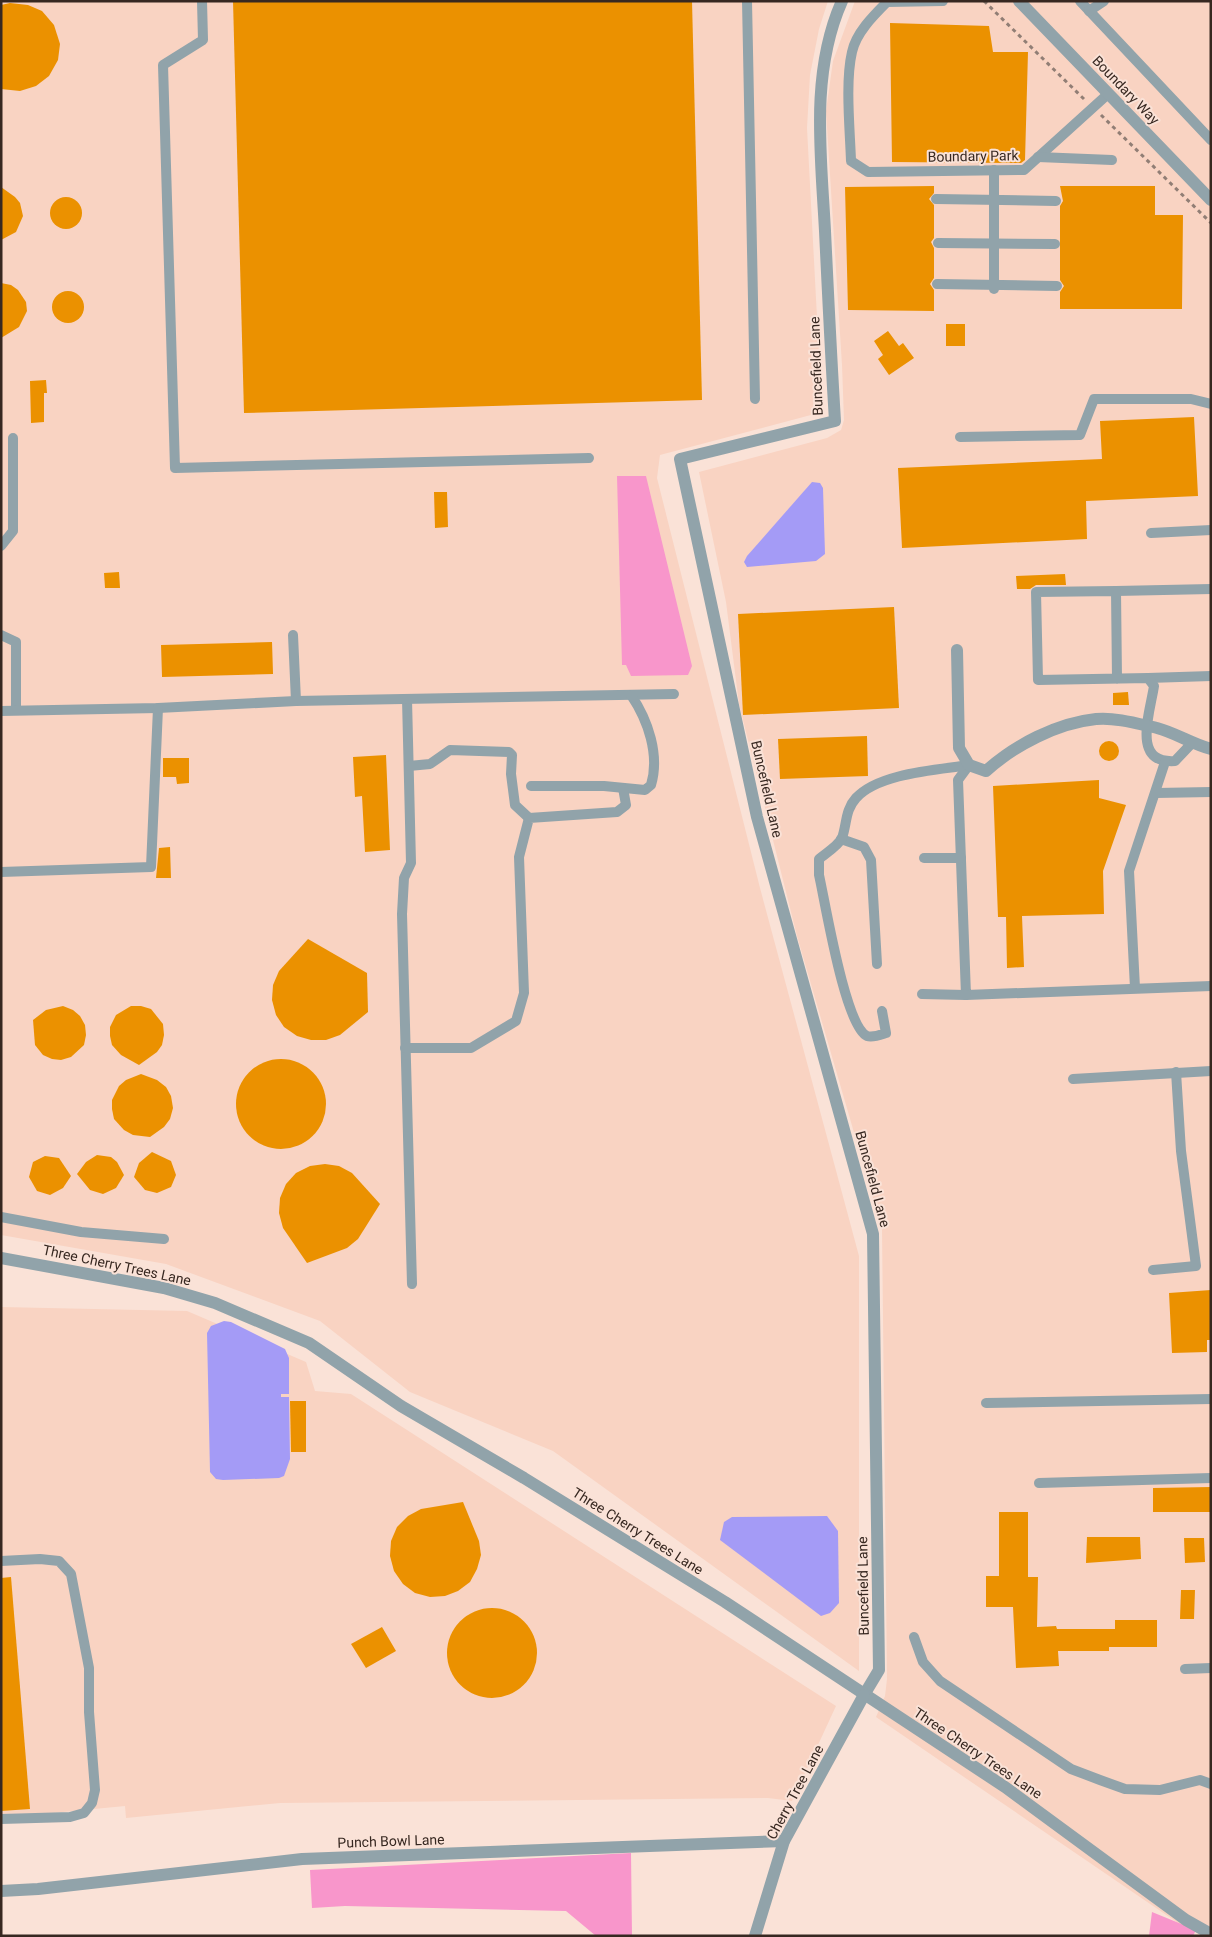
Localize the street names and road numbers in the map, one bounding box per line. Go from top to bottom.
street label: Boundary Way [1089,52,1163,128]
street label: Boundary Park [927,147,1019,165]
street label: Buncefield Lane [806,316,826,416]
street label: Buncefield Lane [748,739,786,839]
street label: Buncefield Lane [852,1129,894,1229]
street label: Three Cherry Trees Lane [41,1241,193,1289]
street label: Three Cherry Trees Lane [570,1484,706,1578]
street label: Buncefield Lane [854,1536,872,1636]
street label: Three Cherry Trees Lane [911,1704,1045,1802]
street label: Cherry Tree Lane [763,1742,827,1842]
street label: Punch Bowl Lane [337,1831,445,1851]

